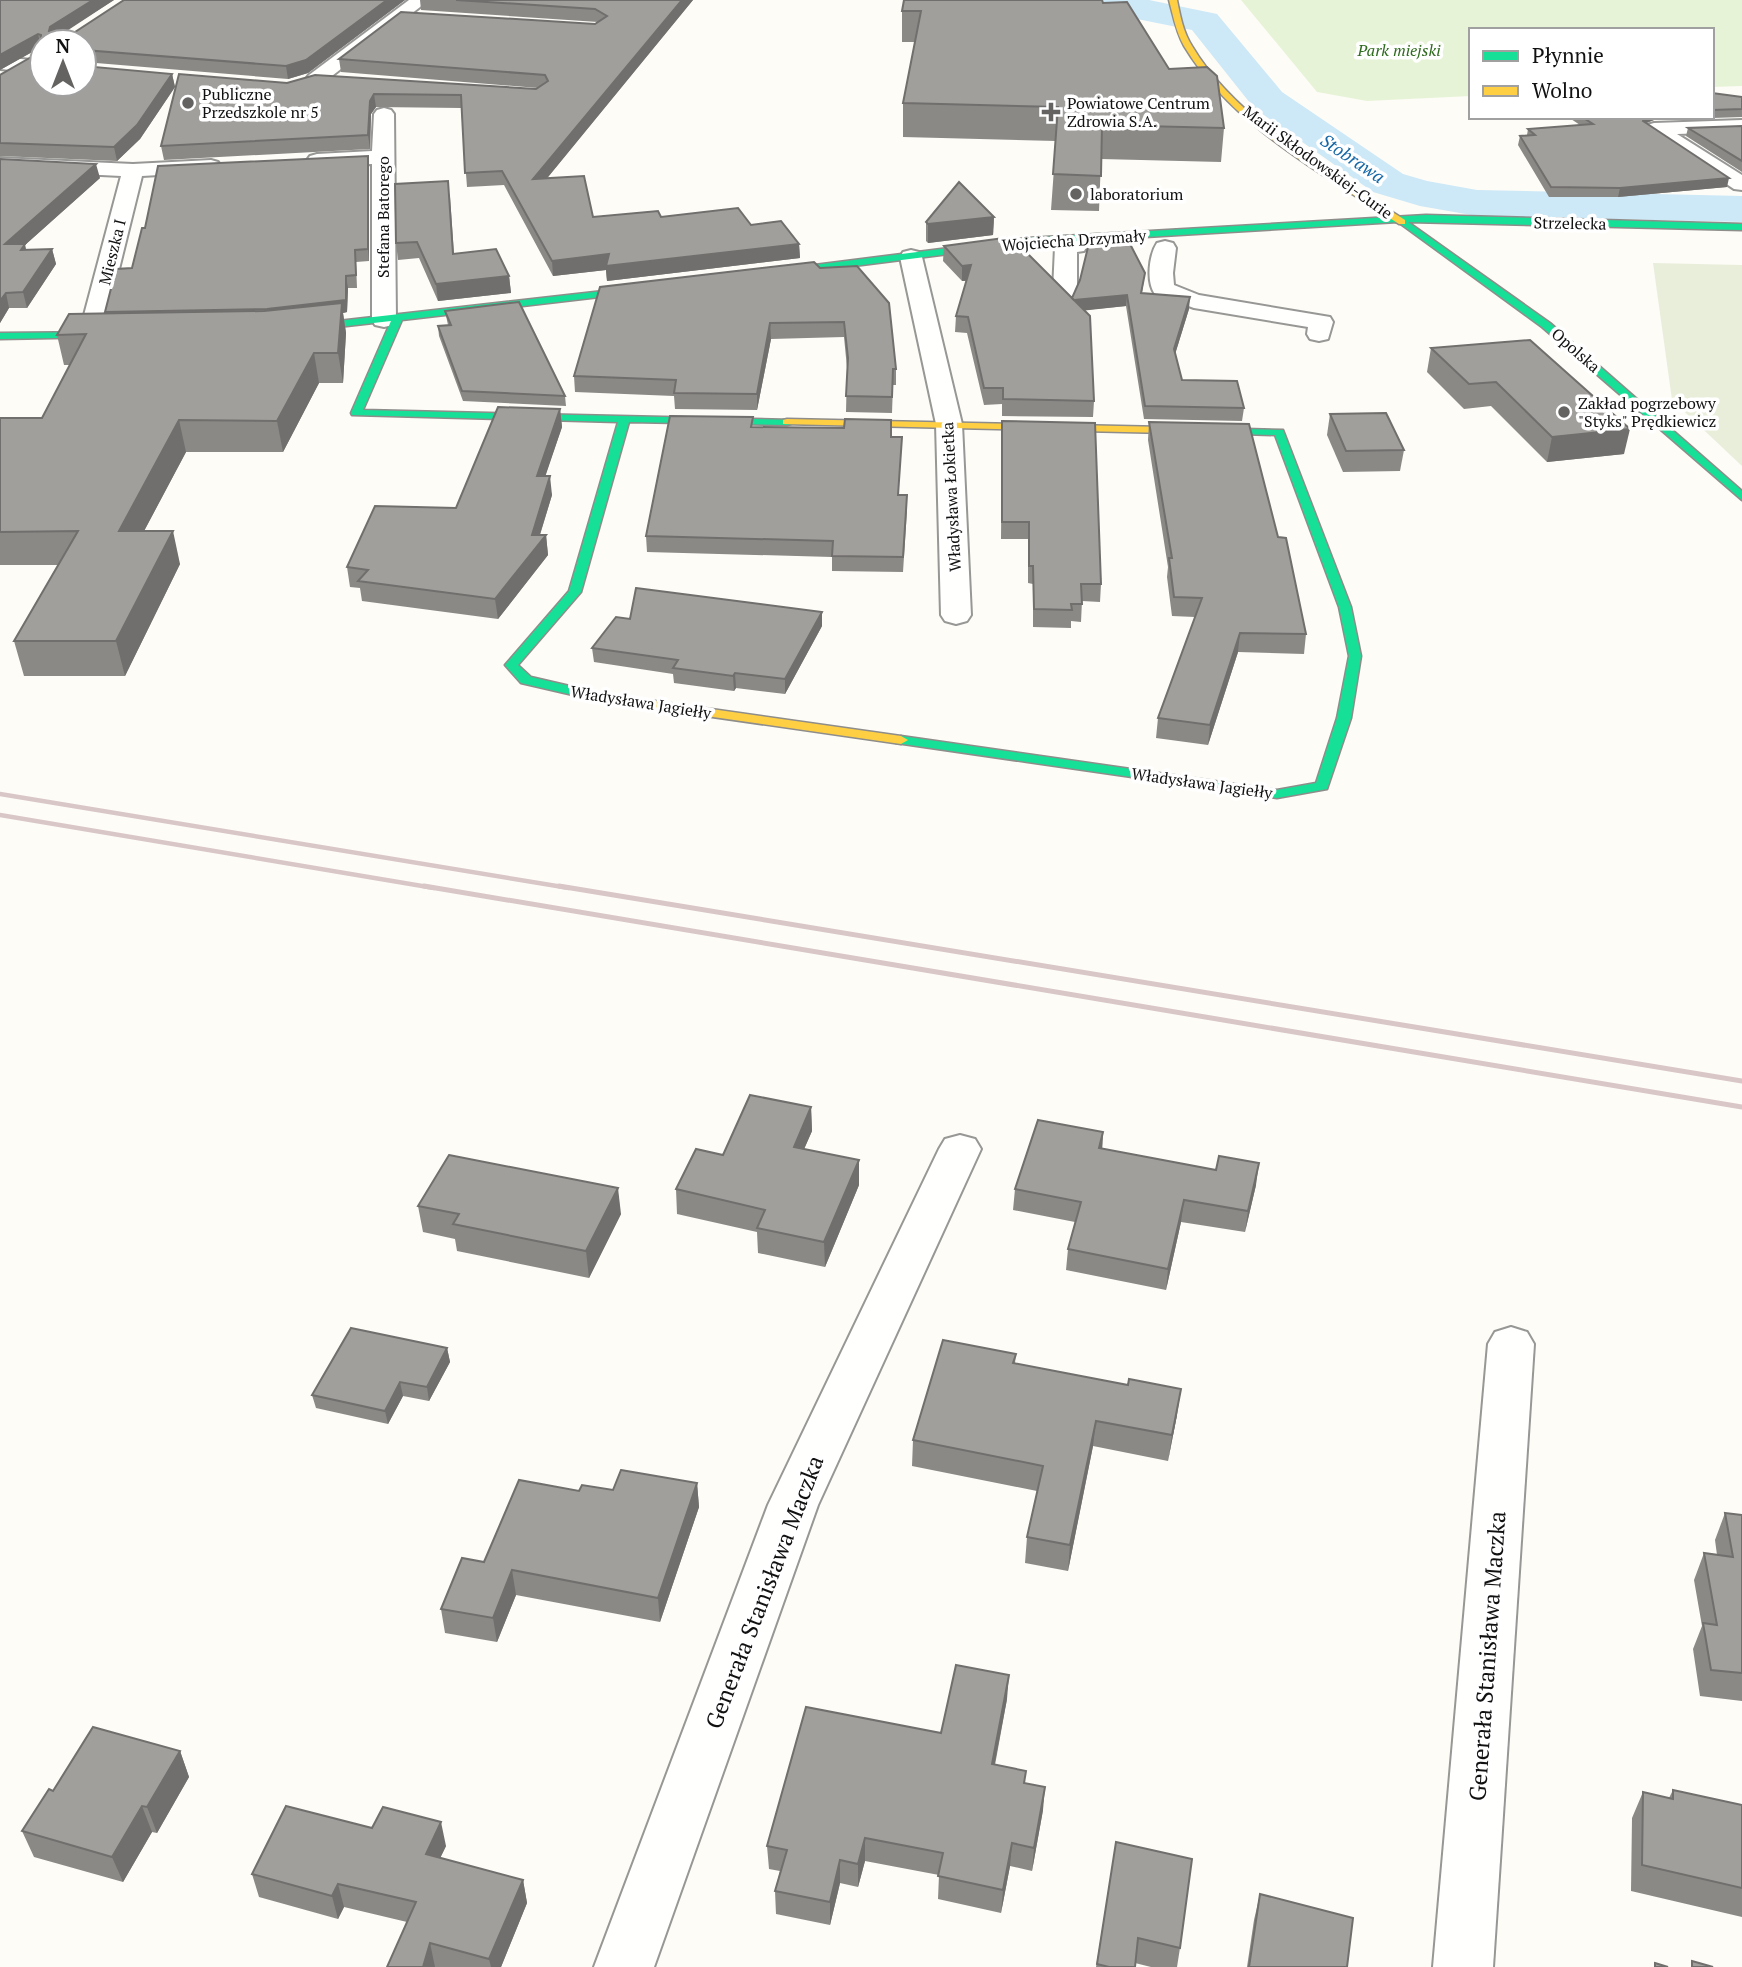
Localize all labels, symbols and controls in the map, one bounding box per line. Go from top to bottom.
north arrow [28,28,98,98]
legend [1469,28,1714,119]
text: N [56,33,71,58]
park label: Park miejski [1356,39,1441,61]
text: Płynnie [1532,41,1604,69]
text: Wolno [1532,76,1592,104]
place label: Publiczne Przedszkole nr 5 [202,83,319,123]
place label: Powiatowe Centrum Zdrowia S.A. [1067,92,1210,132]
marker: Publiczne Przedszkole nr 5 [180,95,196,111]
street label: Marii Skłodowskiej-Curie [1239,100,1397,224]
marker: Powiatowe Centrum Zdrowia S.A. [1041,102,1061,122]
water label: Stobrawa [1316,128,1390,188]
street label: Stefana Batorego [372,156,394,278]
place label: laboratorium [1090,183,1184,205]
marker: laboratorium [1068,186,1084,202]
street label: Strzelecka [1533,211,1607,235]
street label: Mieszka I [93,217,131,287]
street label: Wojciecha Drzymały [1001,224,1148,256]
street label: Opolska [1547,323,1605,377]
place label: Zakład pogrzebowy "Styks" Prędkiewicz [1578,392,1717,432]
marker: Zakład pogrzebowy "Styks" Prędkiewicz [1556,404,1572,420]
street label: Władysława Łokietka [936,422,966,572]
street label: Władysława Jagiełły [569,680,714,724]
street label: Władysława Jagiełły [1130,762,1275,804]
street label: Generała Stanisława Maczka [697,1451,831,1733]
street label: Generała Stanisława Maczka [1461,1510,1513,1802]

